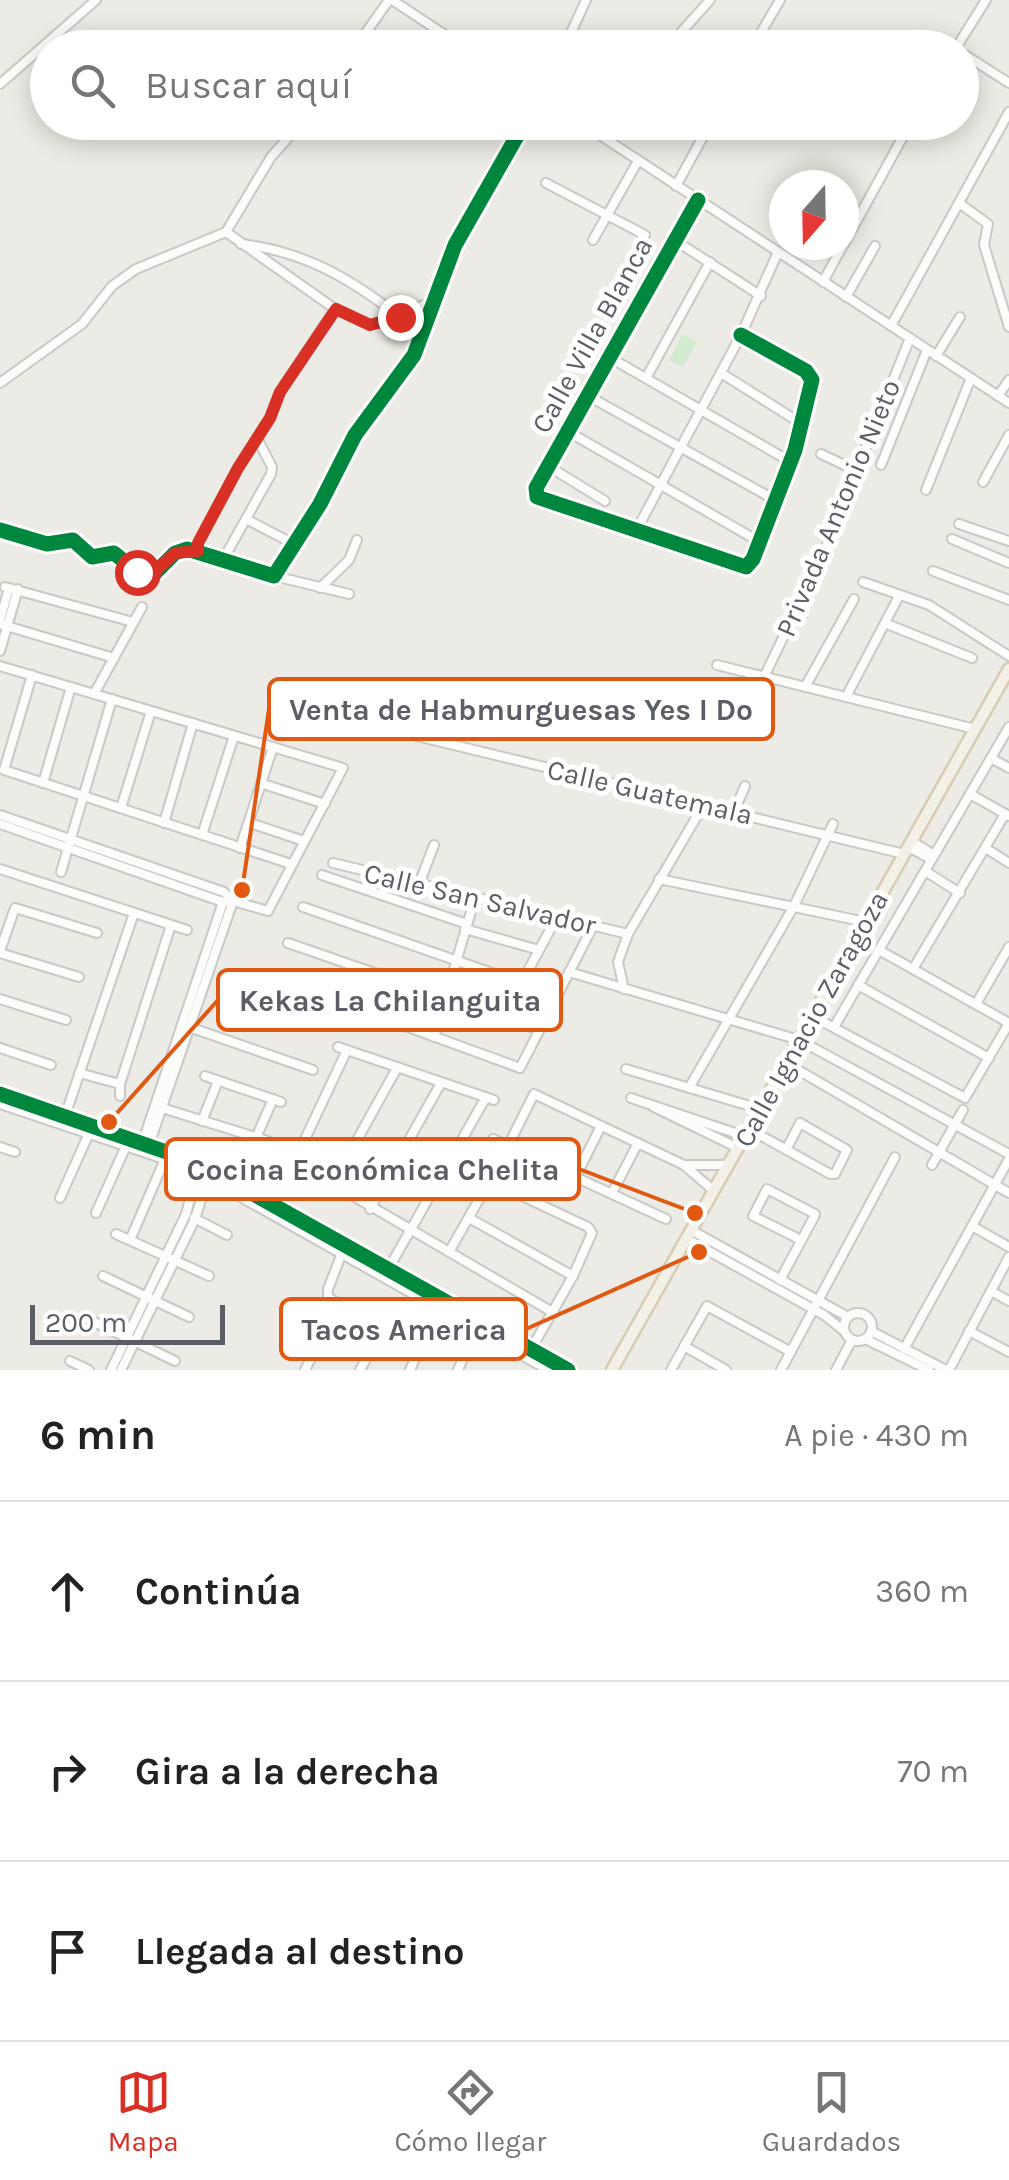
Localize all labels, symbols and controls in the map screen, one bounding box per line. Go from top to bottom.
search box [30,30,979,140]
icon: search [65,58,120,113]
text: Buscar aquí [145,63,352,108]
north arrow [769,170,859,260]
street label: Calle Villa Blanca [525,231,659,439]
route end [378,295,424,341]
street label: Privada Antonio Nieto [769,375,907,641]
route start [115,550,161,596]
callout: Venta de Habmurguesas Yes I Do [269,679,773,739]
text: Venta de Habmurguesas Yes I Do [289,692,753,728]
street label: Calle Guatemala [544,752,756,832]
street label: Calle San Salvador [361,856,600,942]
street label: Calle Ignacio Zaragoza [727,885,895,1153]
callout: Kekas La Chilanguita [218,970,561,1030]
text: Kekas La Chilanguita [239,983,541,1019]
callout: Cocina Económica Chelita [166,1139,579,1199]
text: Cocina Económica Chelita [187,1152,559,1188]
callout: Tacos America [281,1299,526,1359]
scale bar [30,1300,225,1344]
text: 200 m [45,1306,127,1339]
text: Tacos America [301,1312,507,1348]
text: 6 min [40,1410,156,1460]
text: A pie · 430 m [784,1417,969,1454]
icon: ahead [40,1564,95,1619]
text: Continúa [135,1569,301,1614]
text: 360 m [875,1573,969,1610]
icon: right [40,1744,95,1799]
text: Gira a la derecha [135,1749,440,1794]
text: 70 m [897,1753,969,1790]
icon: arrive [40,1924,95,1979]
text: Llegada al destino [135,1929,465,1974]
tab: Mapa [108,2065,179,2158]
tab: Cómo llegar [394,2065,546,2158]
tab: Guardados [762,2065,901,2158]

